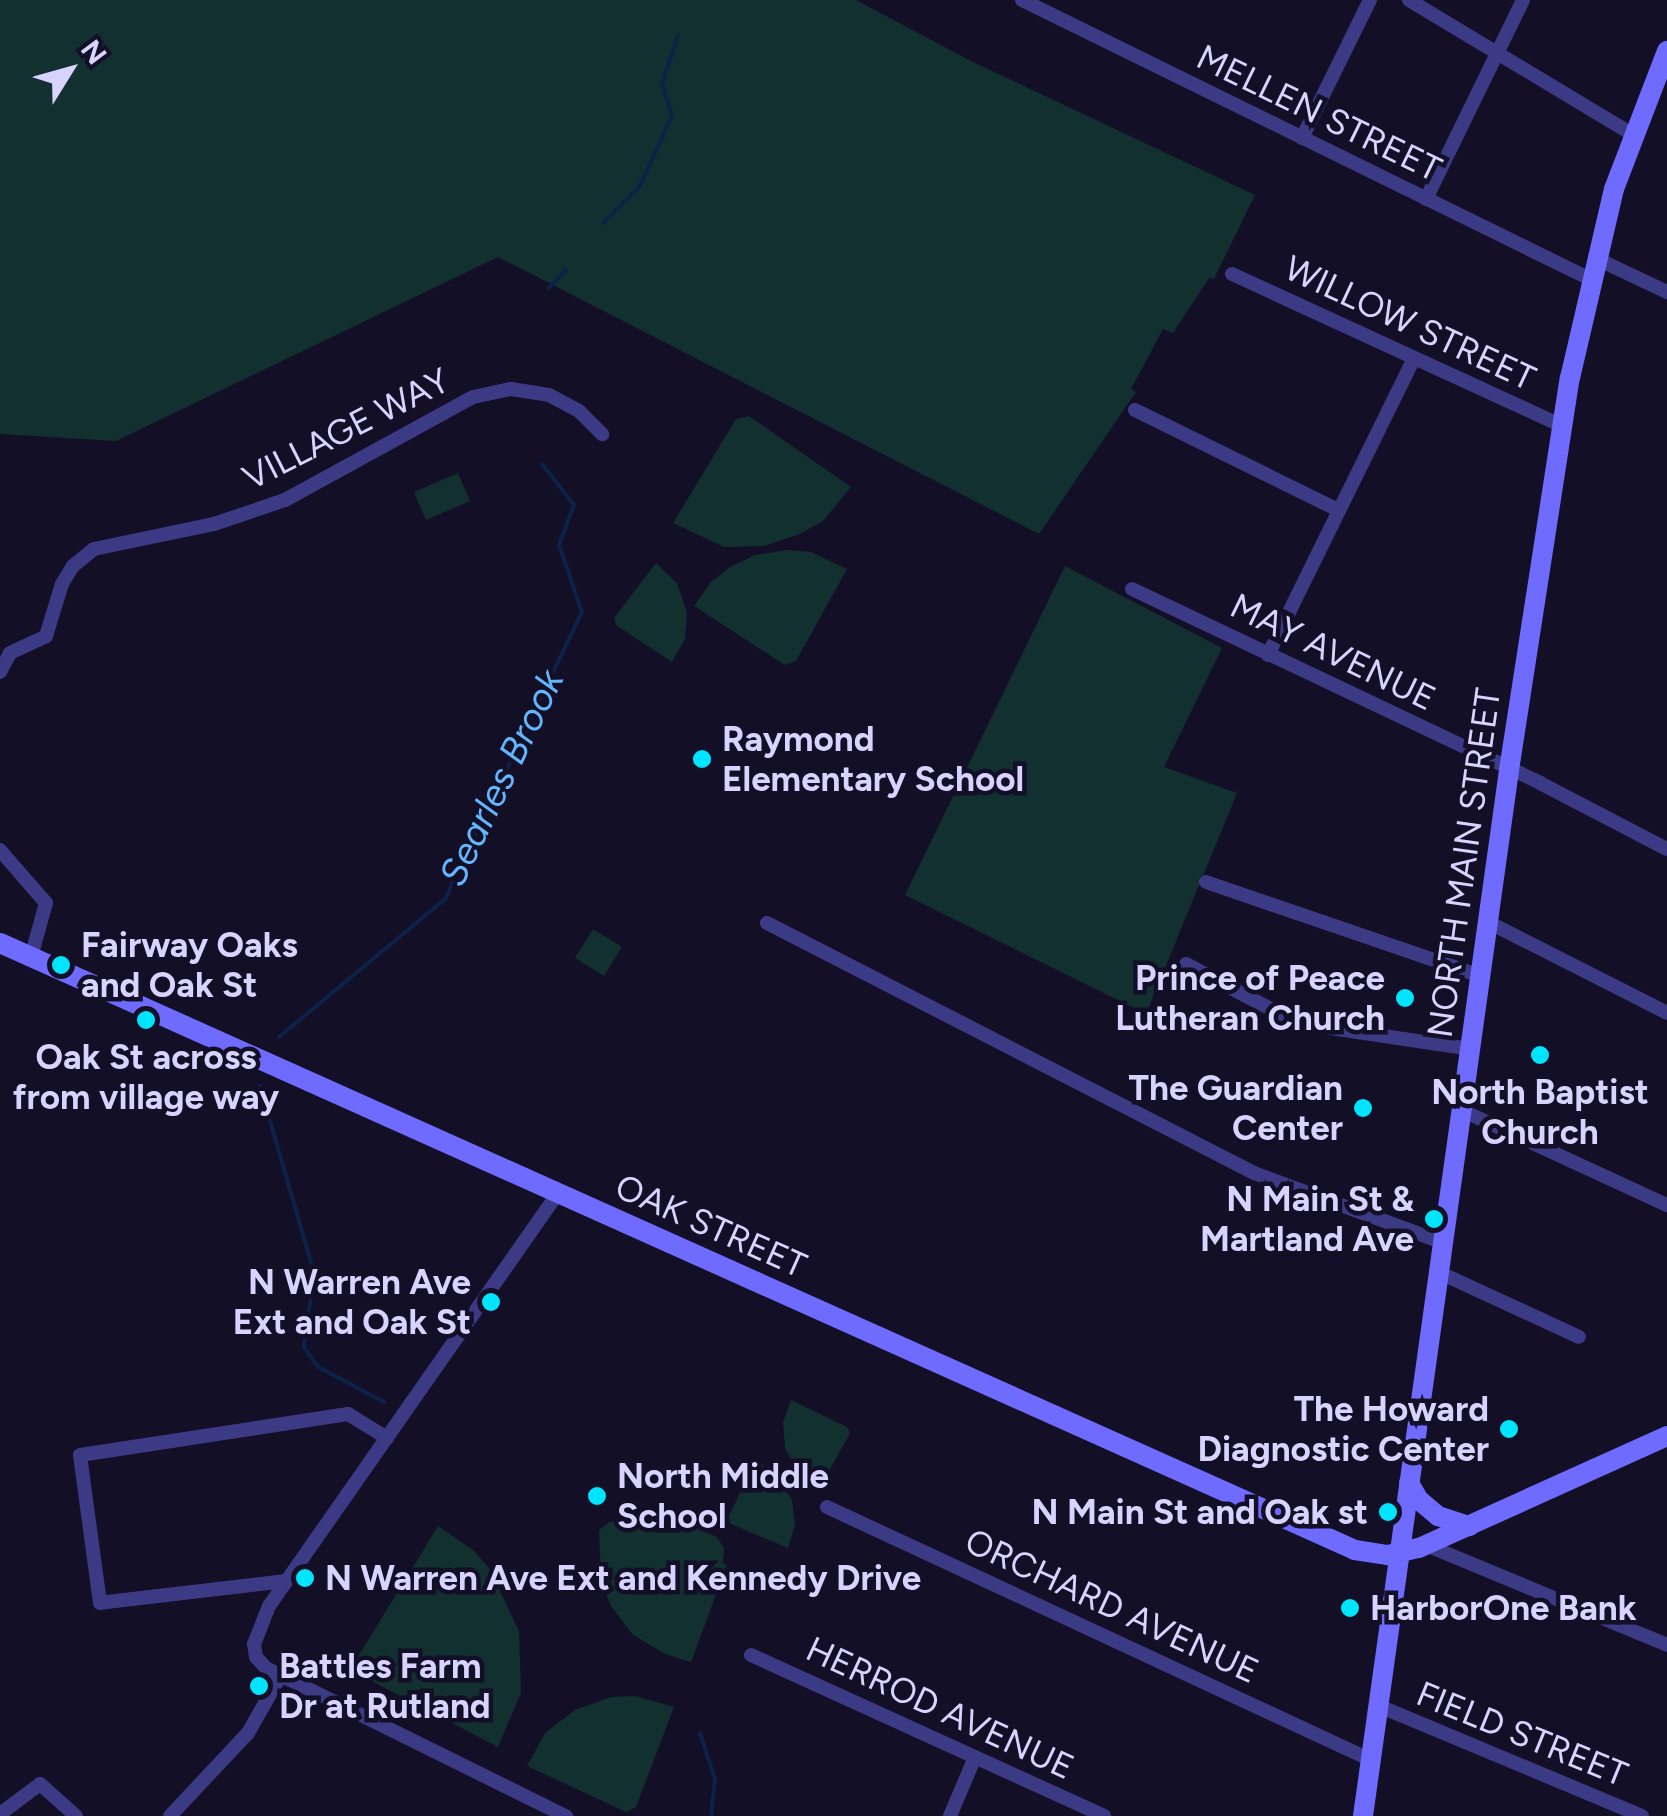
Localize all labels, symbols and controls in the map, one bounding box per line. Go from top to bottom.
north arrow [20,20,120,120]
text: N [74,33,114,71]
street label: MELLEN STREET [1190,36,1448,190]
street label: WILLOW STREET [1278,247,1542,399]
street label: VILLAGE WAY [236,359,456,499]
street label: MAY AVENUE [1224,584,1442,720]
water label: Searles Brook [430,663,574,893]
street label: NORTH MAIN STREET [1419,686,1509,1040]
place label: Raymond Elementary School [722,718,1024,800]
marker: Raymond Elementary School [691,748,713,770]
place label: Fairway Oaks and Oak St [81,924,298,1006]
marker: Fairway Oaks and Oak St [50,954,72,976]
place label: Prince of Peace Lutheran Church [1115,957,1385,1039]
marker: Prince of Peace Lutheran Church [1394,987,1416,1009]
marker: Oak St across from village way [135,1009,157,1031]
place label: Oak St across from village way [13,1036,279,1118]
marker: North Baptist Church [1529,1044,1551,1066]
place label: The Guardian Center [1129,1067,1343,1149]
place label: North Baptist Church [1431,1071,1649,1153]
marker: The Guardian Center [1352,1097,1374,1119]
street label: OAK STREET [609,1165,813,1287]
place label: N Main St & Martland Ave [1200,1178,1414,1260]
marker: N Main St & Martland Ave [1423,1208,1445,1230]
place label: N Warren Ave Ext and Oak St [233,1261,471,1343]
marker: N Warren Ave Ext and Oak St [480,1291,502,1313]
place label: The Howard Diagnostic Center [1197,1388,1489,1470]
marker: The Howard Diagnostic Center [1498,1418,1520,1440]
place label: North Middle School [617,1455,829,1537]
marker: North Middle School [586,1485,608,1507]
place label: N Main St and Oak st [1032,1491,1368,1533]
marker: N Main St and Oak st [1377,1501,1399,1523]
street label: ORCHARD AVENUE [959,1520,1265,1692]
place label: N Warren Ave Ext and Kennedy Drive [325,1557,921,1599]
marker: N Warren Ave Ext and Kennedy Drive [294,1567,316,1589]
place label: HarborOne Bank [1370,1587,1637,1629]
marker: HarborOne Bank [1339,1597,1361,1619]
street label: HERROD AVENUE [800,1628,1080,1788]
place label: Battles Farm Dr at Rutland [279,1645,491,1727]
street label: FIELD STREET [1410,1673,1634,1795]
marker: Battles Farm Dr at Rutland [248,1675,270,1697]

